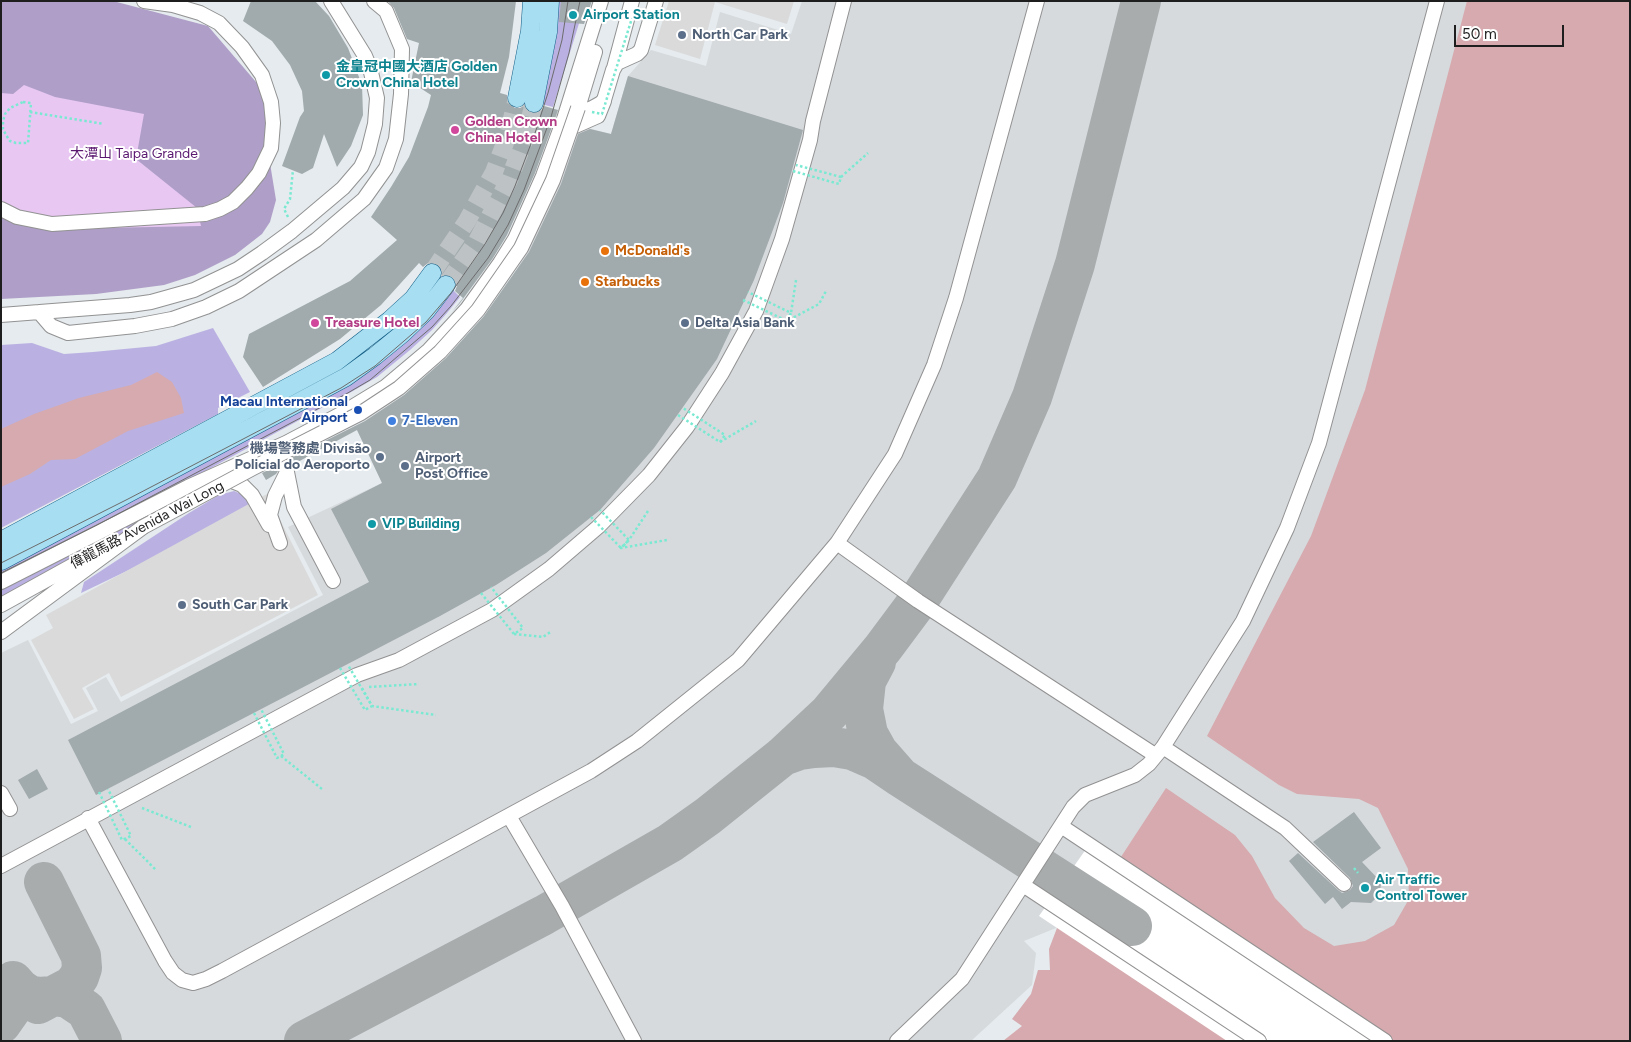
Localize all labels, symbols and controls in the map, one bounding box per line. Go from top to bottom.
place label: Airport Station [583,7,680,23]
marker: Airport Station [567,9,579,21]
scale bar [1456,15,1566,47]
text: 50 m [1462,25,1497,43]
place label: North Car Park [692,27,788,43]
marker: North Car Park [676,29,688,41]
place label: 金皇冠中國大酒店 Golden Crown China Hotel [336,59,497,92]
marker: 金皇冠中國大酒店 Golden Crown China Hotel [320,69,332,81]
place label: Golden Crown China Hotel [465,114,557,146]
marker: Golden Crown China Hotel [449,124,461,136]
park label: 大潭山 Taipa Grande [70,146,198,162]
place label: McDonald's [615,243,690,259]
marker: McDonald's [599,245,611,257]
place label: Starbucks [595,274,660,290]
marker: Starbucks [579,276,591,288]
place label: Treasure Hotel [325,315,419,331]
place label: Delta Asia Bank [695,315,795,331]
marker: Treasure Hotel [309,317,321,329]
marker: Delta Asia Bank [679,317,691,329]
place label: Macau International Airport [220,394,348,427]
marker: Macau International Airport [352,404,364,416]
place label: 7-Eleven [402,413,458,429]
marker: 7-Eleven [386,415,398,427]
place label: 機場警務處 Divisão Policial do Aeroporto [235,441,370,474]
place label: Airport Post Office [415,450,488,482]
marker: 機場警務處 Divisão Policial do Aeroporto [374,451,386,463]
marker: Airport Post Office [399,460,411,472]
street label: 偉龍馬路 Avenida Wai Long [67,477,227,573]
place label: VIP Building [382,516,460,532]
marker: VIP Building [366,518,378,530]
place label: South Car Park [192,597,288,613]
marker: South Car Park [176,599,188,611]
place label: Air Traffic Control Tower [1375,872,1467,904]
marker: Air Traffic Control Tower [1359,882,1371,894]

